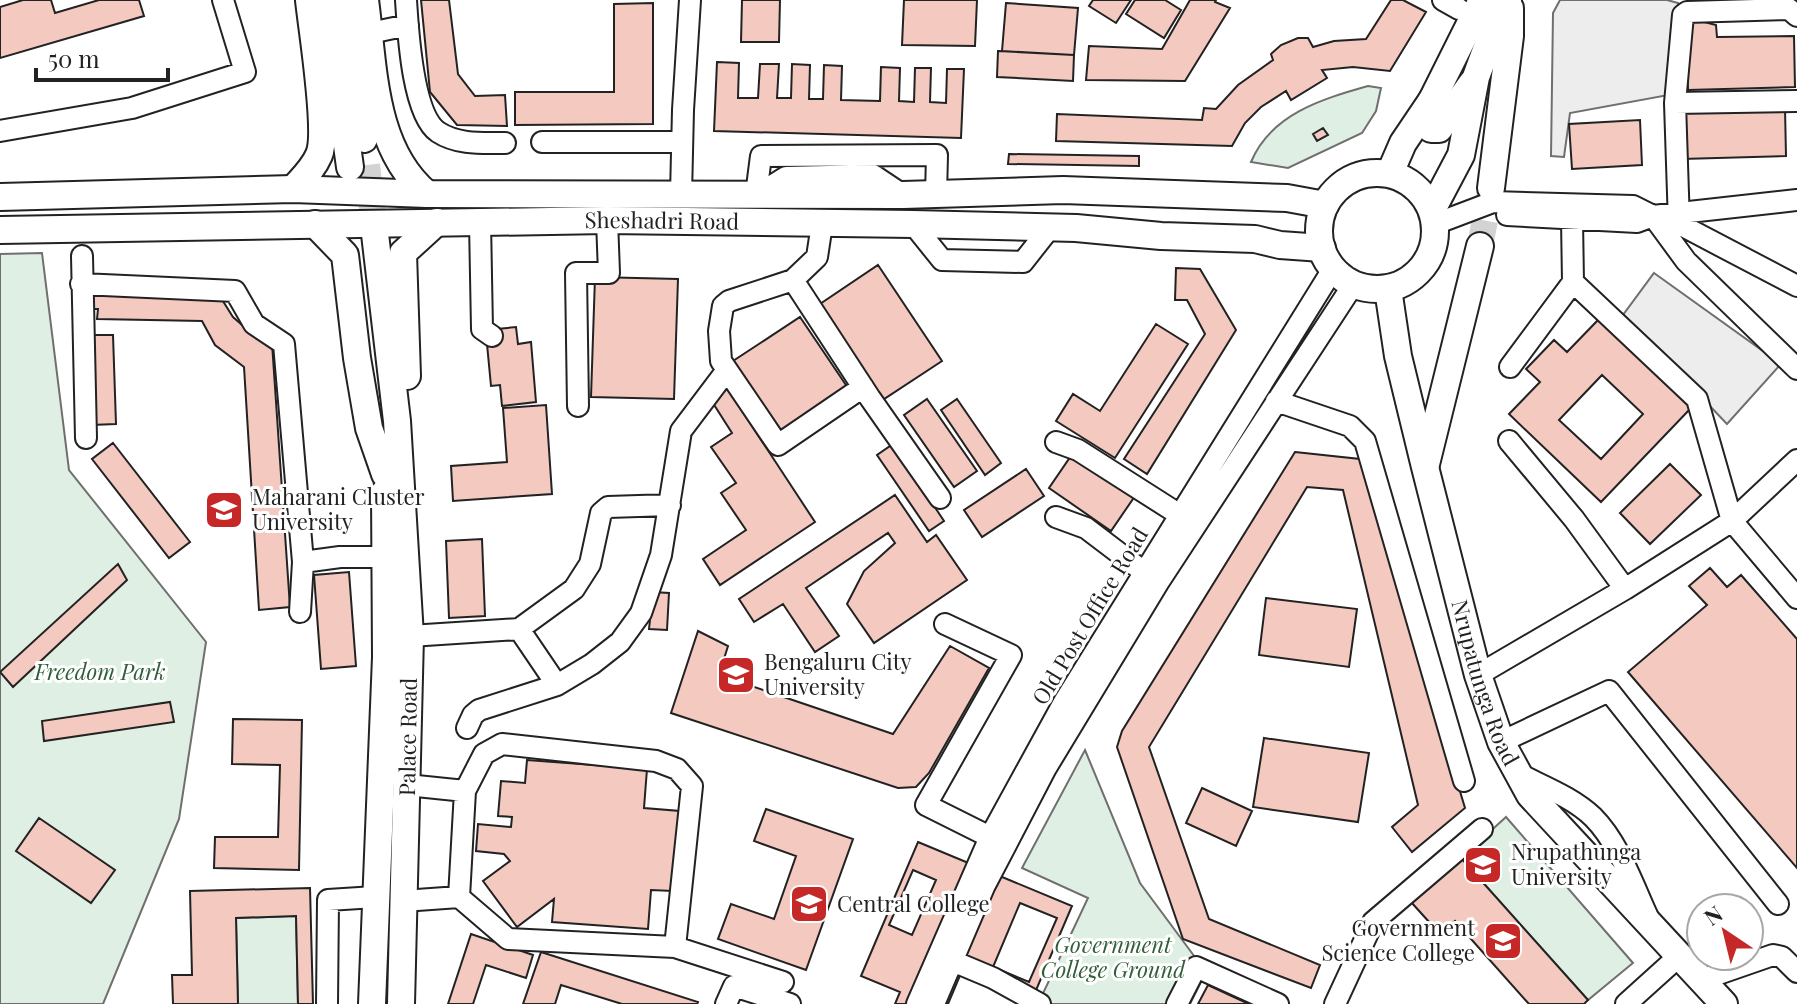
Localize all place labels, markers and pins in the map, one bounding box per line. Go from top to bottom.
place label: Maharani Cluster University [252,481,425,536]
school or university icon: Maharani Cluster University [203,489,245,531]
place label: Bengaluru City University [764,646,912,701]
school or university icon: Bengaluru City University [715,654,757,696]
place label: Nrupathunga University [1511,836,1641,891]
school or university icon: Nrupathunga University [1462,844,1504,886]
school or university icon: Central College [788,883,830,925]
place label: Central College [837,888,990,918]
place label: Government Science College [1321,912,1476,967]
school or university icon: Government Science College [1482,920,1524,962]

